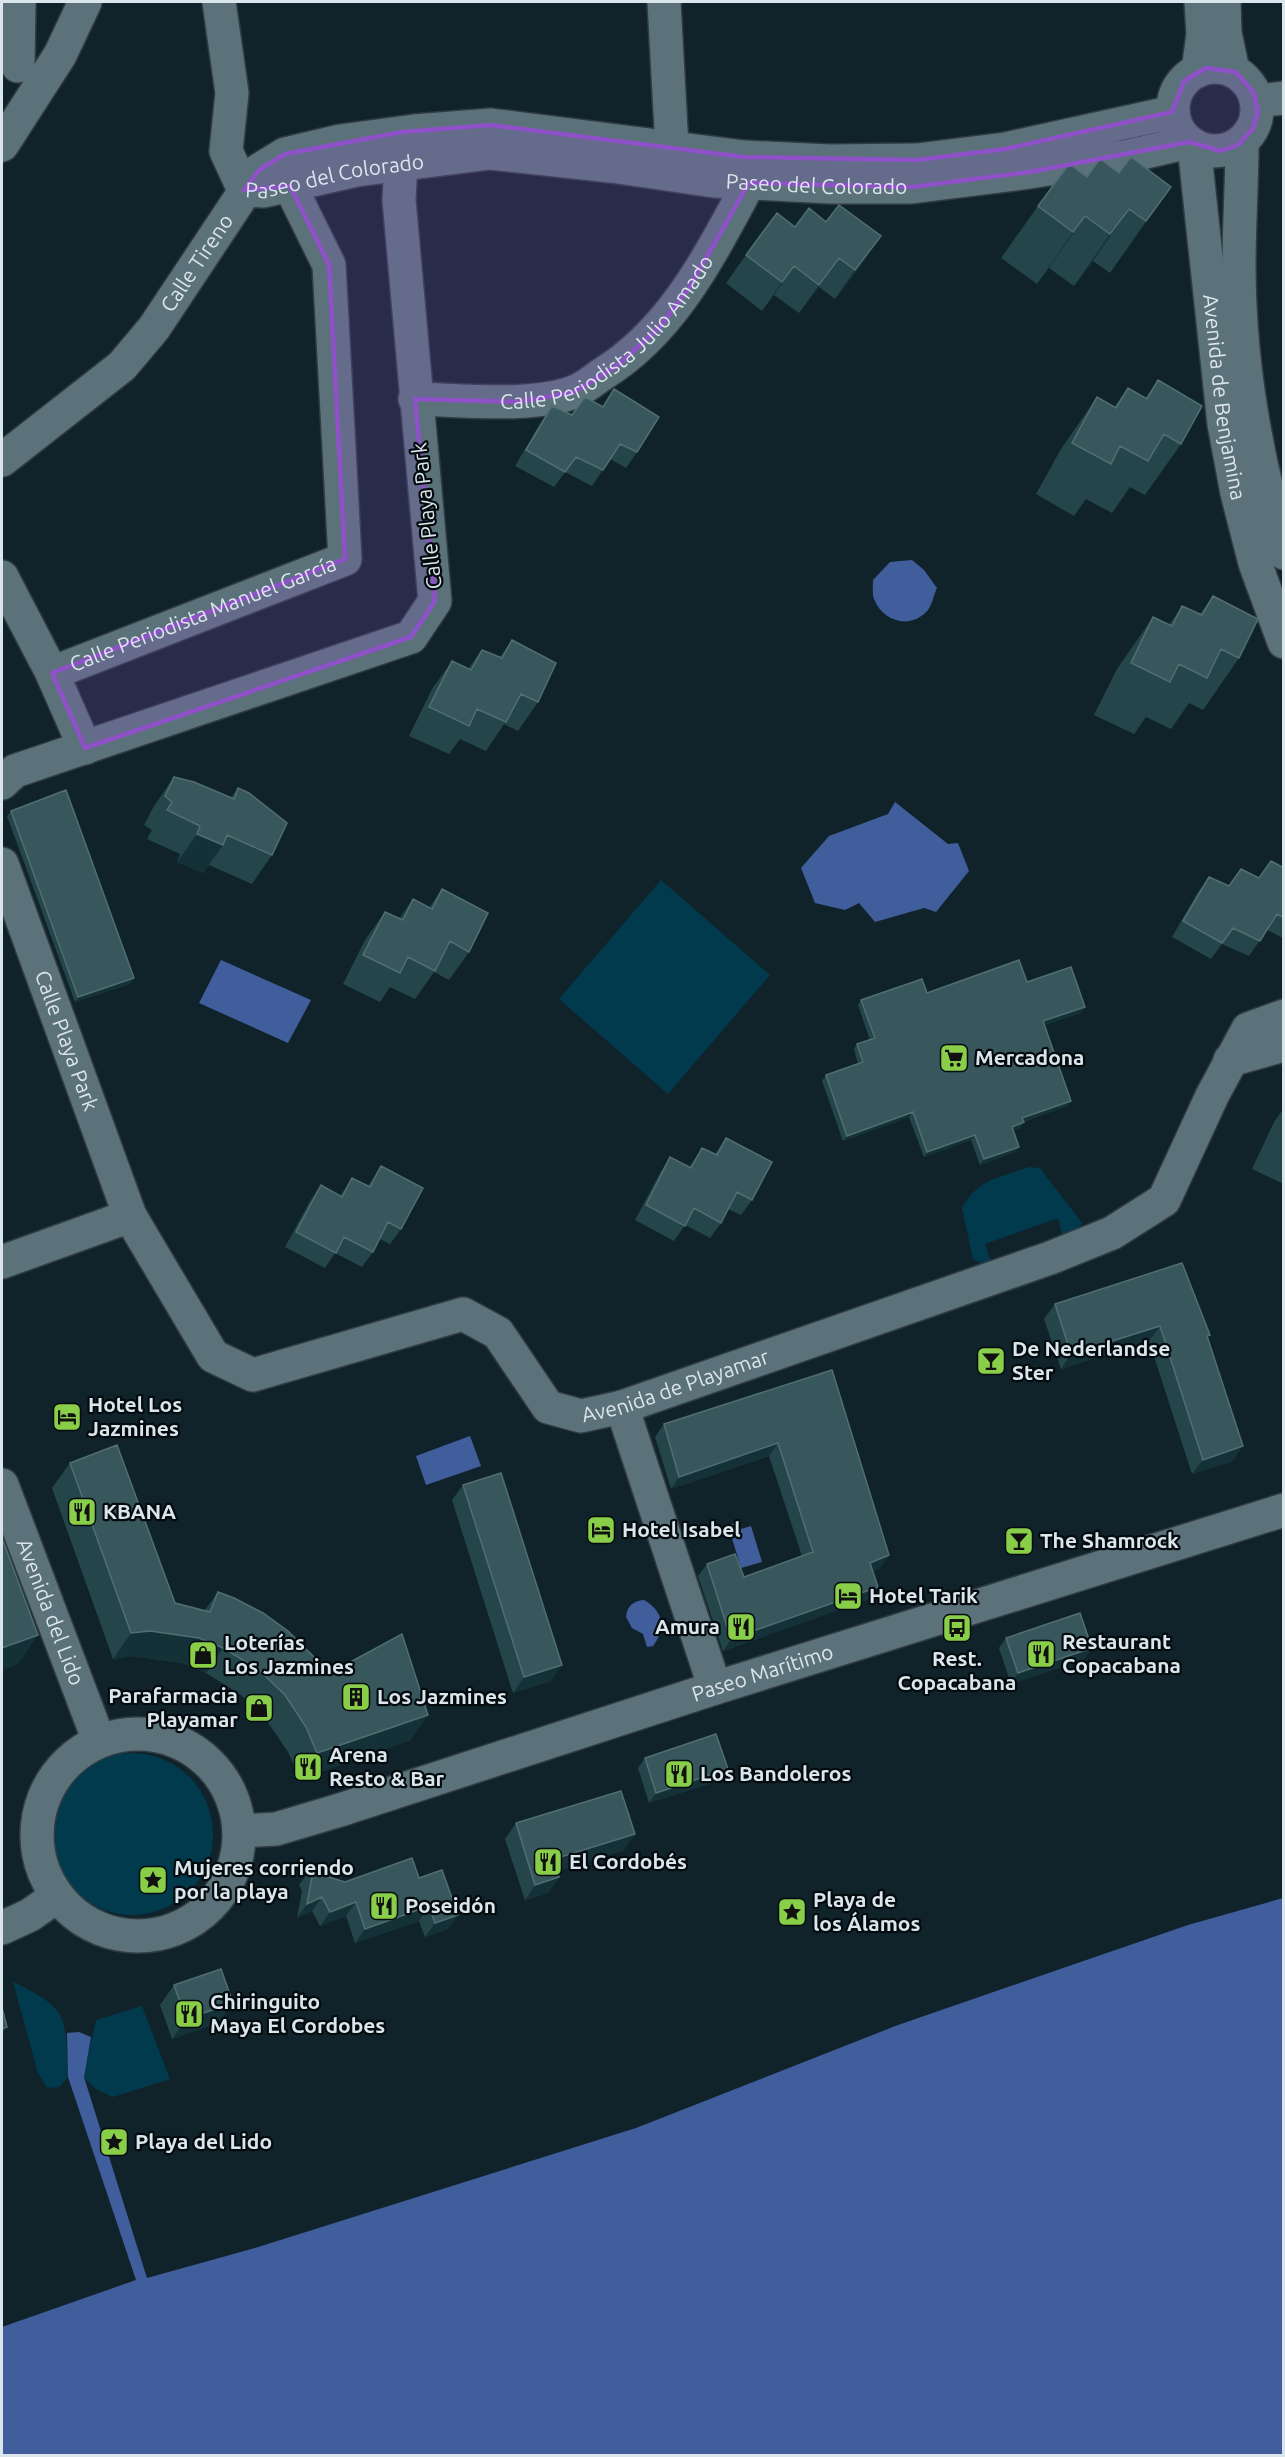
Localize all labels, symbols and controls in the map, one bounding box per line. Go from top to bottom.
street label: Paseo del Colorado [245,149,425,202]
street label: Paseo del Colorado [725,169,907,198]
street label: Calle Tireno [155,209,237,316]
street label: Calle Periodista Julio Amado [500,250,717,413]
street label: Avenida de Benjamina [1199,293,1251,503]
street label: Calle Playa Park [406,441,446,591]
street label: Calle Periodista Manuel García [66,551,339,676]
street label: Calle Playa Park [31,967,104,1114]
supermarket icon: Mercadona [938,1042,970,1074]
place label: Mercadona [975,1045,1084,1069]
place label: De Nederlandse Ster [1012,1336,1170,1384]
street label: Avenida de Playamar [579,1344,772,1427]
bar icon: De Nederlandse Ster [975,1345,1007,1377]
place label: Hotel Los Jazmines [88,1392,182,1440]
hotel icon: Hotel Los Jazmines [51,1401,83,1433]
restaurant icon: KBANA [66,1496,98,1528]
place label: KBANA [103,1499,176,1523]
hotel icon: Hotel Isabel [585,1514,617,1546]
place label: Hotel Isabel [622,1517,741,1541]
bar icon: The Shamrock [1003,1525,1035,1557]
place label: The Shamrock [1040,1528,1179,1552]
street label: Avenida del Lido [12,1535,90,1688]
hotel icon: Hotel Tarik [832,1580,864,1612]
place label: Hotel Tarik [869,1583,978,1607]
restaurant icon: Amura [725,1611,757,1643]
bus stop icon: Rest. Copacabana [941,1612,973,1644]
place label: Amura [655,1614,720,1638]
place label: Restaurant Copacabana [1062,1629,1181,1677]
place label: Loterías Los Jazmines [224,1630,354,1678]
restaurant icon: Restaurant Copacabana [1025,1638,1057,1670]
shop icon: Loterías Los Jazmines [187,1639,219,1671]
street label: Paseo Marítimo [689,1639,836,1706]
place label: Rest. Copacabana [898,1646,1016,1694]
building icon: Los Jazmines [340,1681,372,1713]
place label: Parafarmacia Playamar [108,1683,238,1731]
place label: Los Jazmines [377,1684,507,1708]
shop icon: Parafarmacia Playamar [243,1692,275,1724]
place label: Arena Resto & Bar [329,1742,445,1790]
restaurant icon: Arena Resto & Bar [292,1751,324,1783]
restaurant icon: Los Bandoleros [663,1758,695,1790]
place label: Los Bandoleros [700,1761,851,1785]
restaurant icon: El Cordobés [532,1846,564,1878]
place label: El Cordobés [569,1849,687,1873]
place label: Mujeres corriendo por la playa [174,1855,354,1903]
place icon: Mujeres corriendo por la playa [137,1864,169,1896]
place label: Playa de los Álamos [813,1887,920,1935]
restaurant icon: Poseidón [368,1890,400,1922]
place label: Poseidón [405,1893,496,1917]
place icon: Playa de los Álamos [776,1896,808,1928]
place label: Chiringuito Maya El Cordobes [210,1989,385,2037]
restaurant icon: Chiringuito Maya El Cordobes [173,1998,205,2030]
place icon: Playa del Lido [98,2126,130,2158]
place label: Playa del Lido [135,2129,272,2153]

